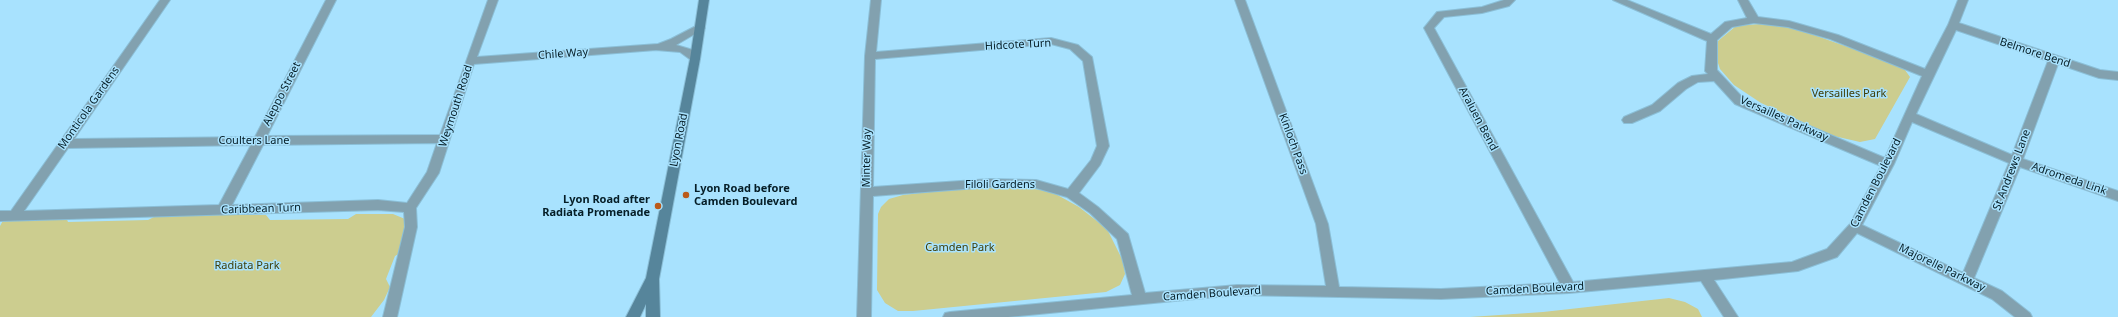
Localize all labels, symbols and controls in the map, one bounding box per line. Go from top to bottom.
street label: Belmore Bend [1998,35,2072,71]
street label: Hidcote Turn [984,37,1052,53]
street label: Chile Way [537,46,589,62]
street label: Aleppo Street [260,60,304,128]
street label: Weymouth Road [437,63,475,149]
street label: Monticola Gardens [56,64,122,152]
street label: Araluen Bend [1456,85,1500,153]
park label: Versailles Park [1812,87,1886,101]
street label: Versailles Parkway [1738,94,1830,144]
street label: Lyon Road [667,112,691,168]
street label: Kinloch Pass [1276,112,1310,176]
street label: Minter Way [860,128,874,188]
street label: St Andrews Lane [1991,128,2033,212]
street label: Coulters Lane [218,134,290,148]
street label: Camden Boulevard [1848,136,1904,230]
street label: Adromeda Link [2030,160,2108,198]
street label: Filoli Gardens [965,178,1035,192]
place label: Lyon Road before Camden Boulevard [694,182,797,208]
marker: Lyon Road before Camden Boulevard [681,190,691,200]
place label: Lyon Road after Radiata Promenade [542,193,650,219]
street label: Caribbean Turn [221,201,301,217]
marker: Lyon Road after Radiata Promenade [653,201,663,211]
park label: Camden Park [925,241,995,255]
street label: Majorelle Parkway [1897,241,1987,295]
park label: Radiata Park [214,259,280,273]
street label: Camden Boulevard [1486,280,1584,298]
street label: Camden Boulevard [1163,284,1261,304]

